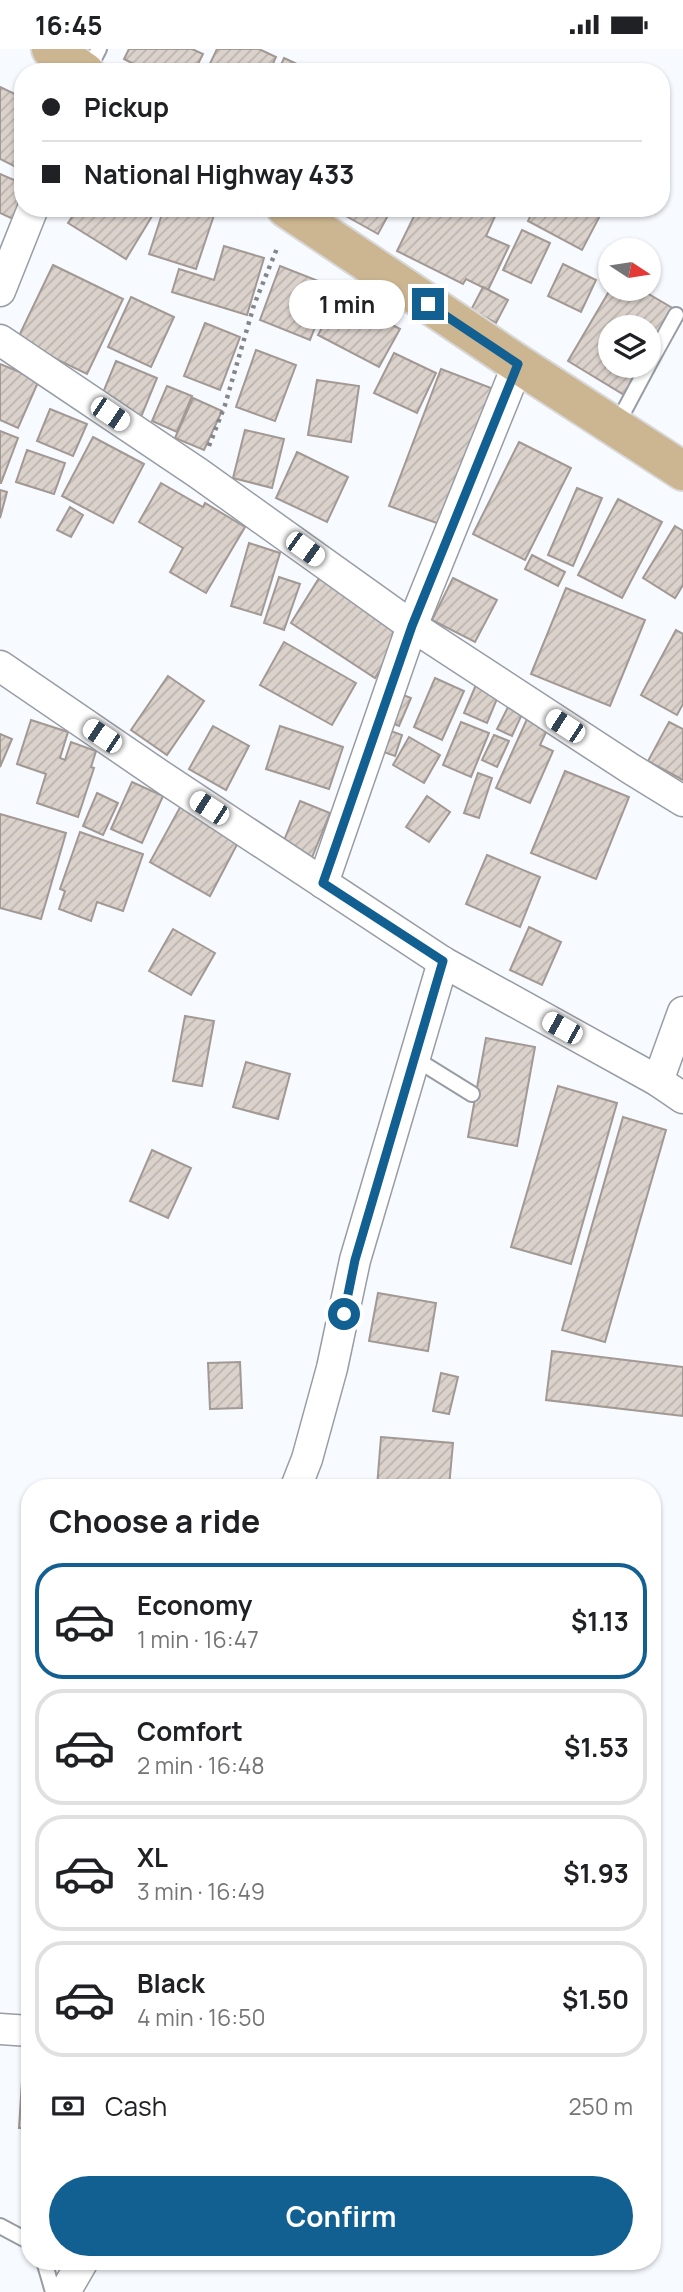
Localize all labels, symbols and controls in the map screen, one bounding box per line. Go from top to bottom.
text: 16:45 [35,7,103,43]
text: Pickup [84,89,169,125]
text: National Highway 433 [84,156,354,192]
north arrow [598,238,662,301]
map controls [598,238,661,378]
callout: 1 min [288,279,404,329]
text: 1 min [319,288,375,320]
route end [412,288,444,320]
button: layers [598,315,661,378]
car [87,394,134,434]
car [282,528,329,570]
car [542,706,589,746]
car [79,716,126,756]
car [186,788,233,828]
car [539,1009,586,1047]
route start [328,1298,360,1330]
text: Choose a ride [49,1499,260,1543]
text: Economy [137,1587,252,1623]
icon: car [53,1590,116,1653]
text: $1.13 [571,1603,629,1639]
text: 1 min · 16:47 [137,1623,259,1655]
text: Comfort [137,1713,243,1749]
icon: car [53,1716,116,1779]
text: $1.53 [564,1729,629,1765]
text: 2 min · 16:48 [137,1749,265,1781]
text: XL [137,1839,168,1875]
icon: car [53,1842,116,1905]
text: $1.93 [563,1855,629,1891]
text: 3 min · 16:49 [137,1875,265,1907]
text: Black [137,1965,205,2001]
icon: car [53,1968,116,2031]
text: $1.50 [562,1981,629,2017]
text: 4 min · 16:50 [137,2001,266,2033]
icon: cash [49,2087,87,2125]
text: Cash [105,2088,167,2124]
text: 250 m [568,2090,633,2122]
button: Confirm [49,2176,633,2256]

